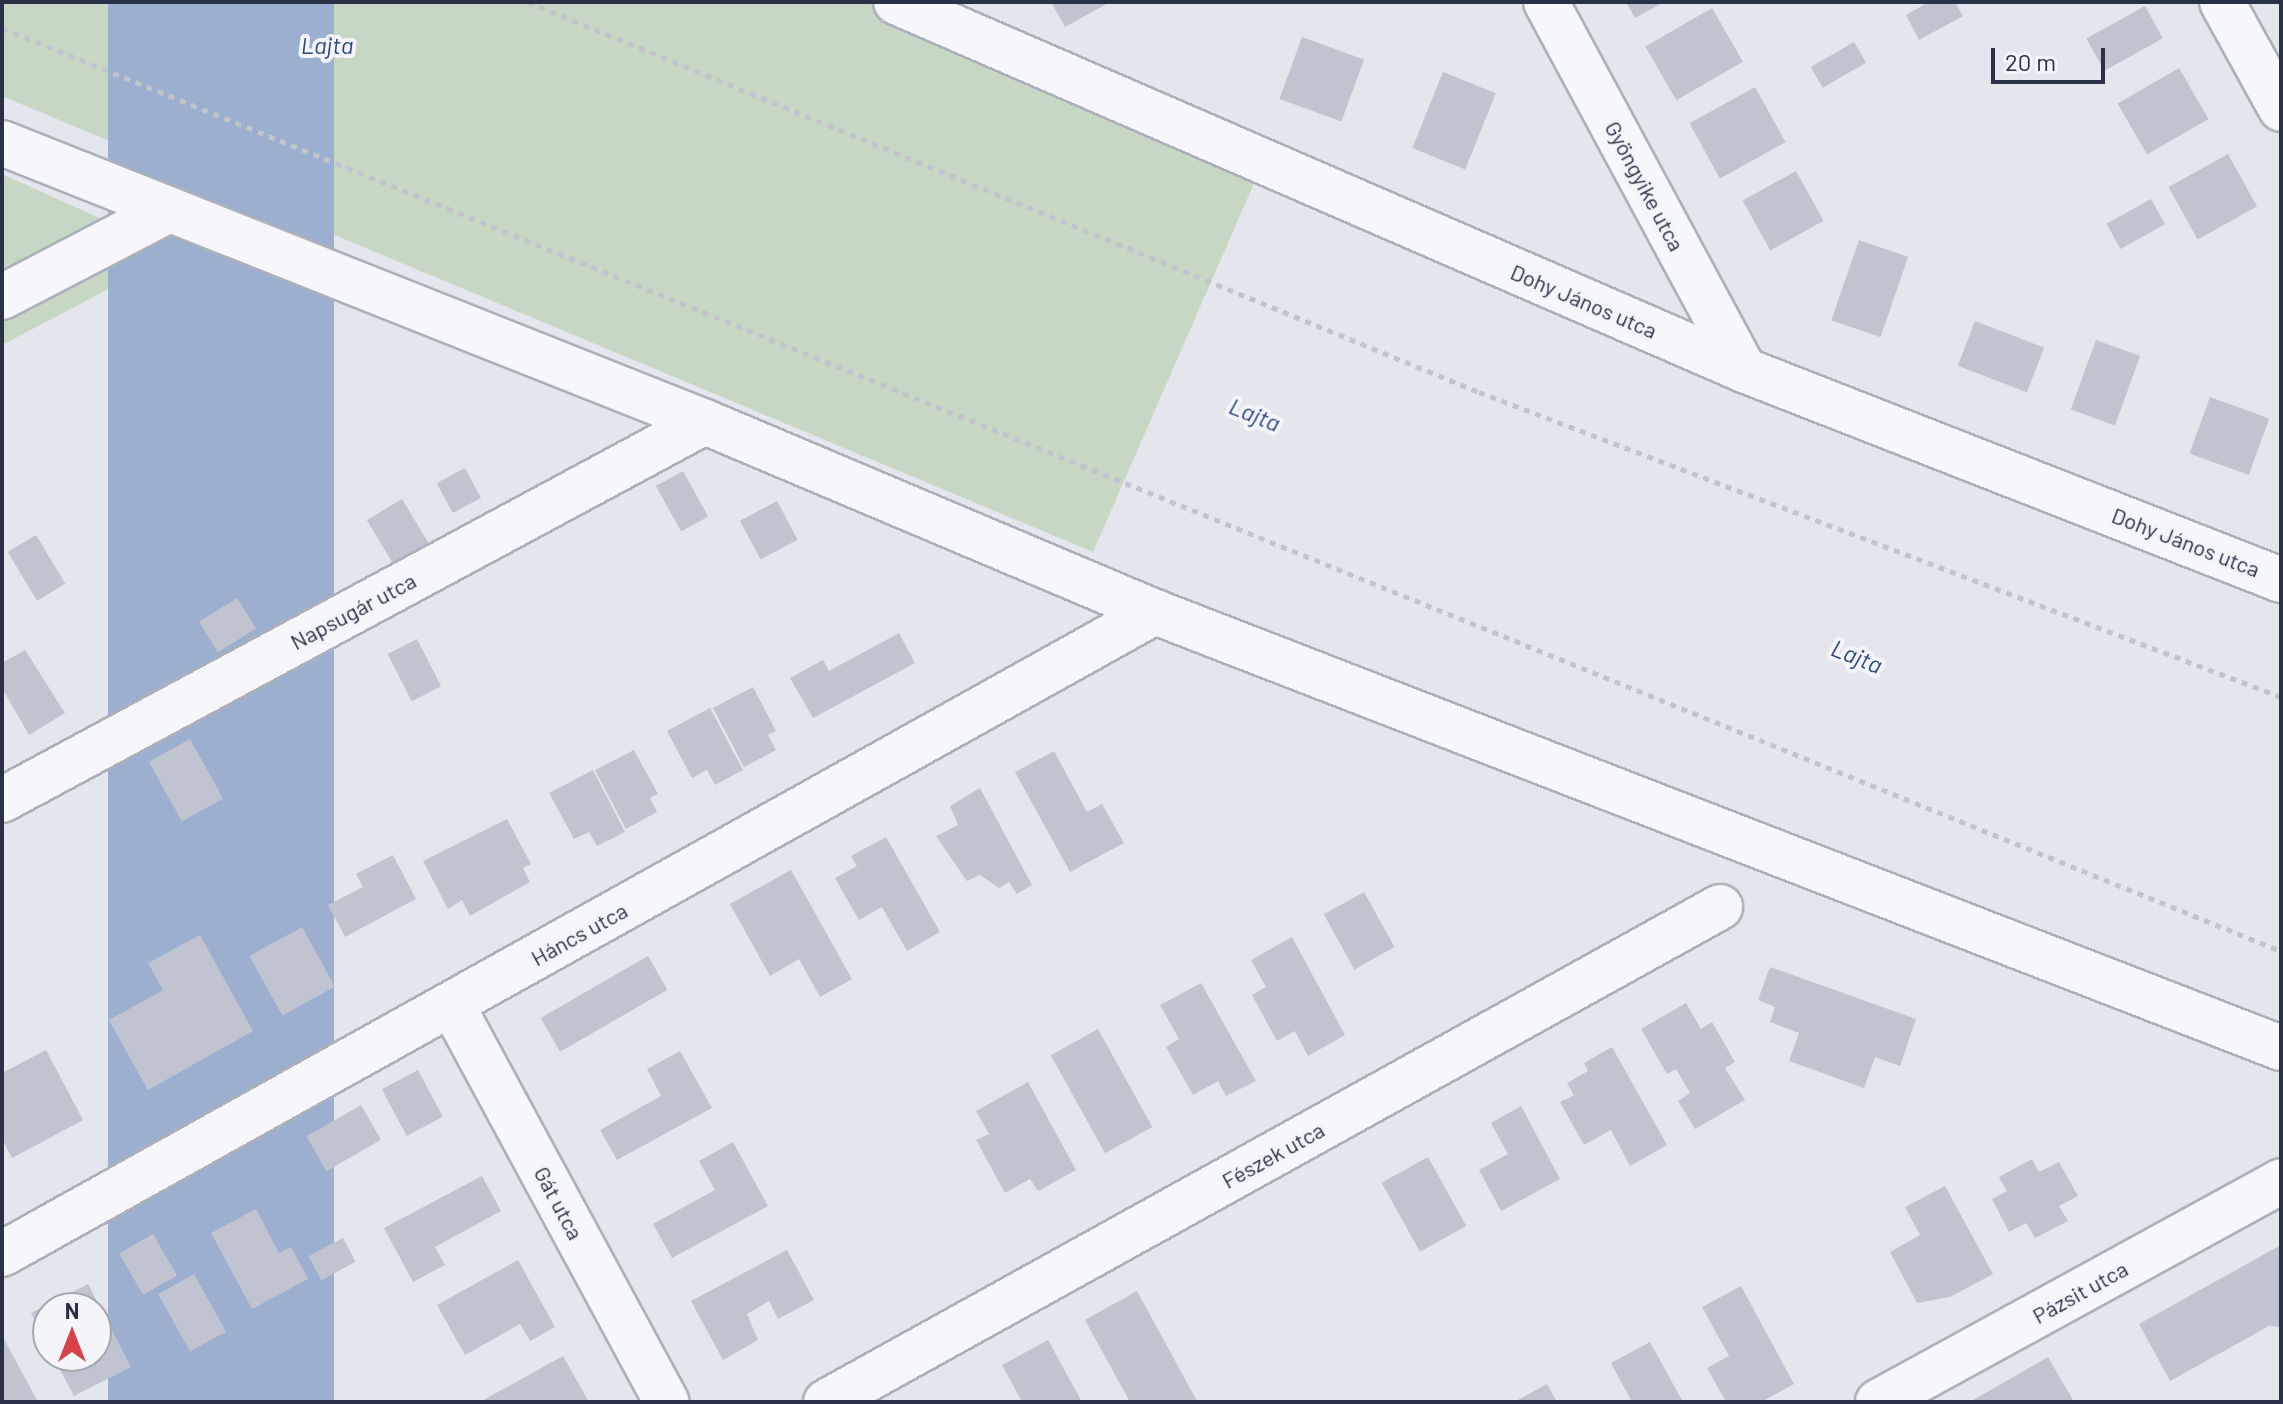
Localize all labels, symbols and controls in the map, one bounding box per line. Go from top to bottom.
water label: Lajta [301,31,353,59]
scale bar [1995,32,2109,82]
text: 20 m [2005,47,2056,76]
street label: Gyöngyike utca [1600,117,1690,255]
street label: Dohy János utca [1507,258,1661,344]
water label: Lajta [1225,391,1285,437]
street label: Dohy János utca [2108,502,2264,582]
street label: Napsugár utca [286,567,420,655]
water label: Lajta [1827,633,1887,679]
street label: Háncs utca [526,897,632,971]
street label: Fészek utca [1217,1116,1329,1194]
street label: Gát utca [529,1162,589,1244]
street label: Pázsit utca [2028,1255,2132,1329]
north arrow [32,1292,112,1372]
text: N [65,1297,79,1323]

